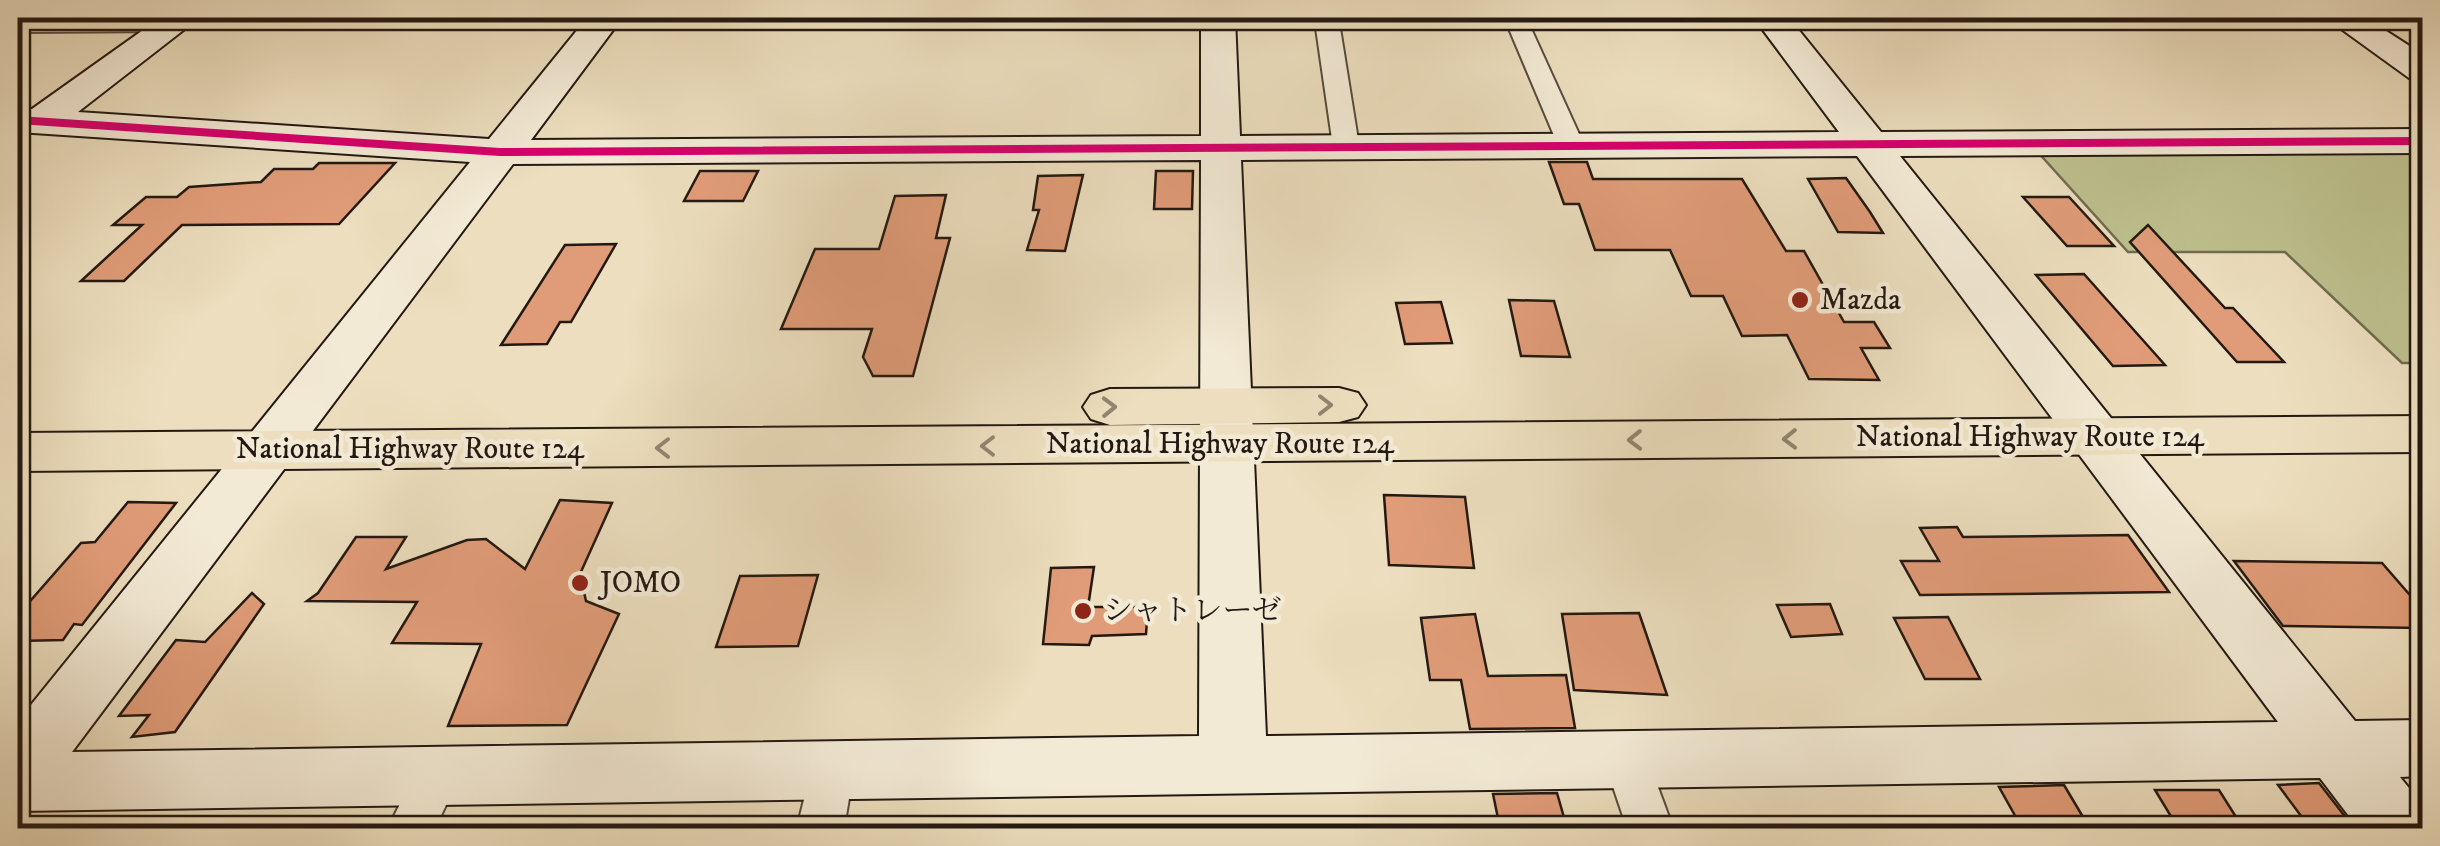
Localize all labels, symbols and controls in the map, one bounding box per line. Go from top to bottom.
place label: Mazda [1820,282,1901,319]
marker: Mazda [1789,289,1811,311]
one-way arrow [1318,394,1333,416]
one-way arrow [1102,396,1117,418]
street label: National Highway Route 124 [1856,419,2205,456]
street label: National Highway Route 124 [1046,426,1395,463]
one-way arrow [1782,428,1798,450]
one-way arrow [1626,430,1642,451]
street label: National Highway Route 124 [236,431,585,468]
one-way arrow [979,435,994,457]
one-way arrow [654,437,670,459]
place label: JOMO [597,565,681,602]
marker: JOMO [569,572,591,594]
place label: シャトレーゼ [1103,593,1282,630]
marker: シャトレーゼ [1072,600,1094,622]

